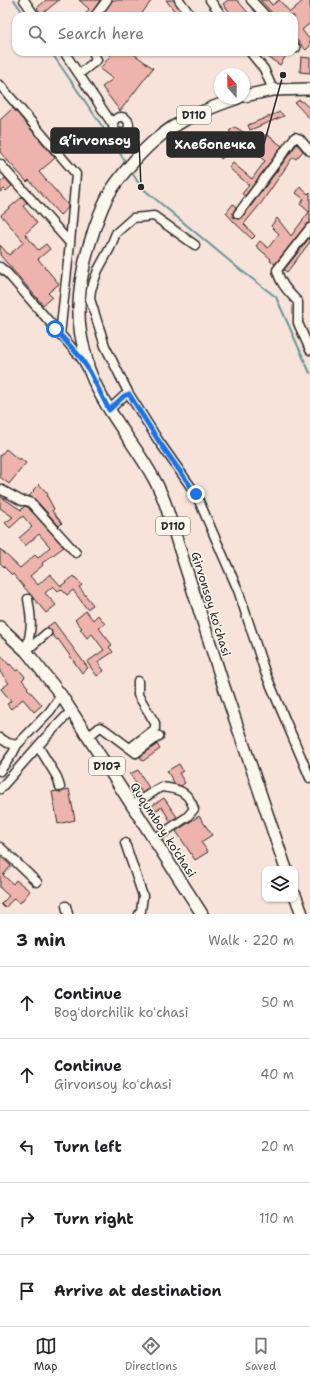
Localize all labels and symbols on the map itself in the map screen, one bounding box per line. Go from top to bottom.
north arrow [214,68,250,104]
road number: D110 [177,106,211,124]
callout: G‘irvonsoy [51,128,139,153]
text: G‘irvonsoy [59,132,131,149]
callout: Хлебопечка [167,132,264,157]
text: Хлебопечка [174,136,256,153]
route start [46,320,64,338]
route end [187,485,205,503]
road number: D110 [156,517,190,535]
street label: Girvonsoy koʻchasi [187,550,235,658]
road number: D107 [89,757,125,775]
street label: Ququmboy ko'chasi [126,780,200,880]

